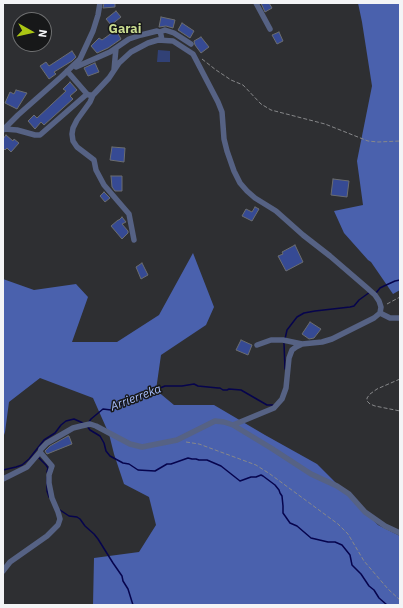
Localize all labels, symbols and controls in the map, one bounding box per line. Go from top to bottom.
north arrow [12,12,52,52]
district label: Garai [109,21,141,37]
text: N [35,29,50,38]
water label: Arrierreka [109,382,163,414]

